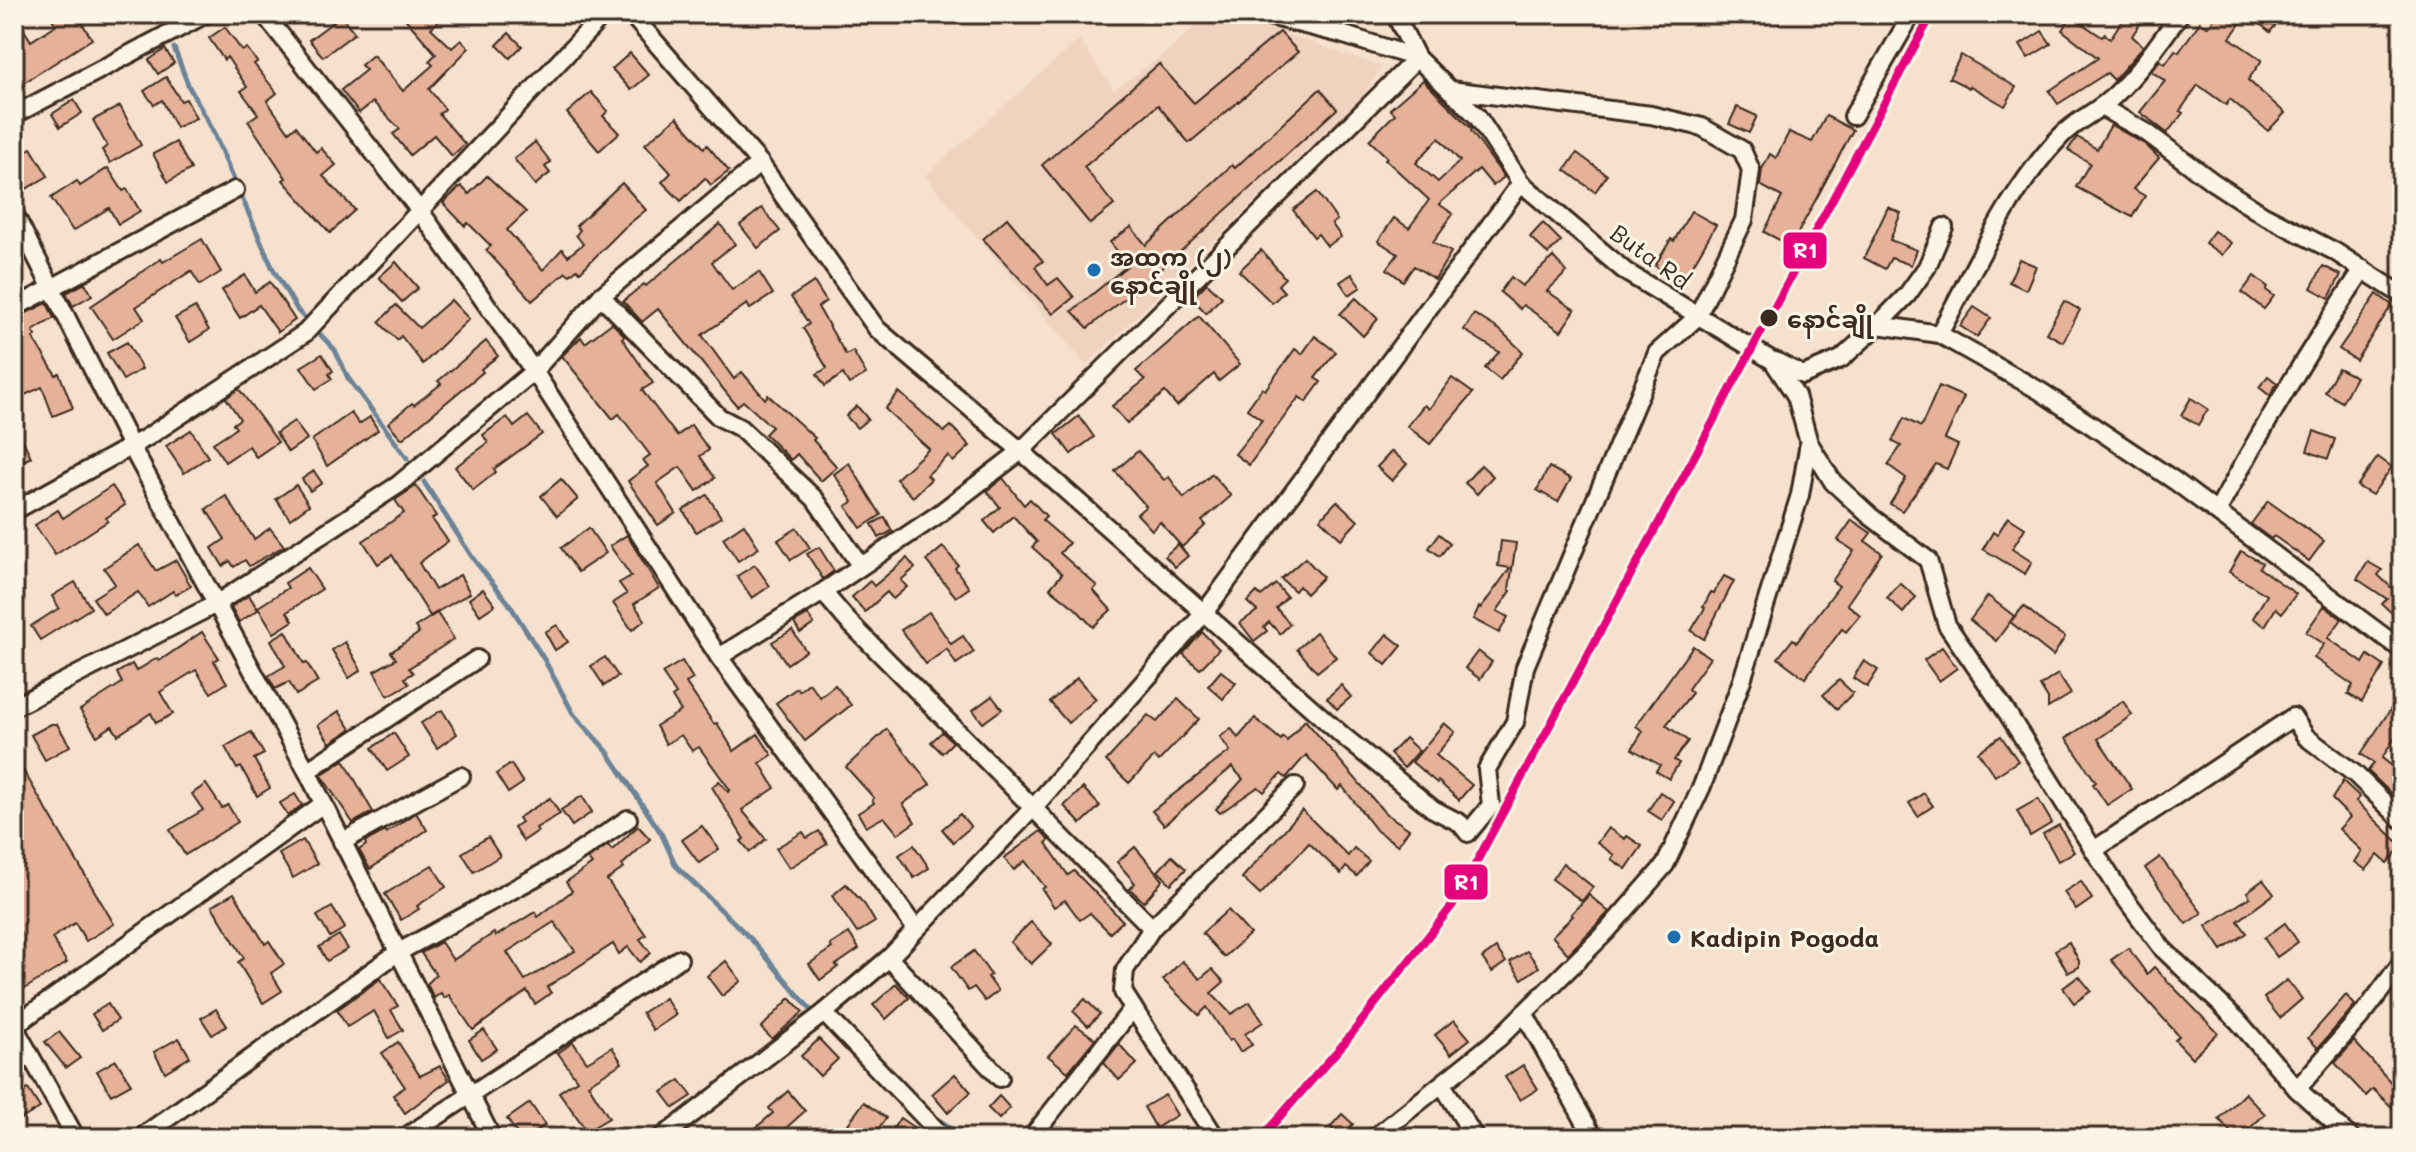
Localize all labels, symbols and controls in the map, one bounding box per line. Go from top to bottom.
street label: Buta Rd [1605,216,1697,296]
line badge: R1 [1782,231,1828,270]
text: R1 [1793,235,1817,264]
place label: အထက (၂) နောင်ချို [1110,241,1232,306]
marker: အထက (၂) နောင်ချို [1085,261,1103,279]
place label: နောင်ချို [1787,303,1875,340]
marker: နောင်ချို [1758,307,1780,329]
line badge: R1 [1443,863,1489,901]
text: R1 [1454,867,1478,896]
place label: Kadipin Pogoda [1690,922,1879,953]
marker: Kadipin Pogoda [1665,928,1683,946]

